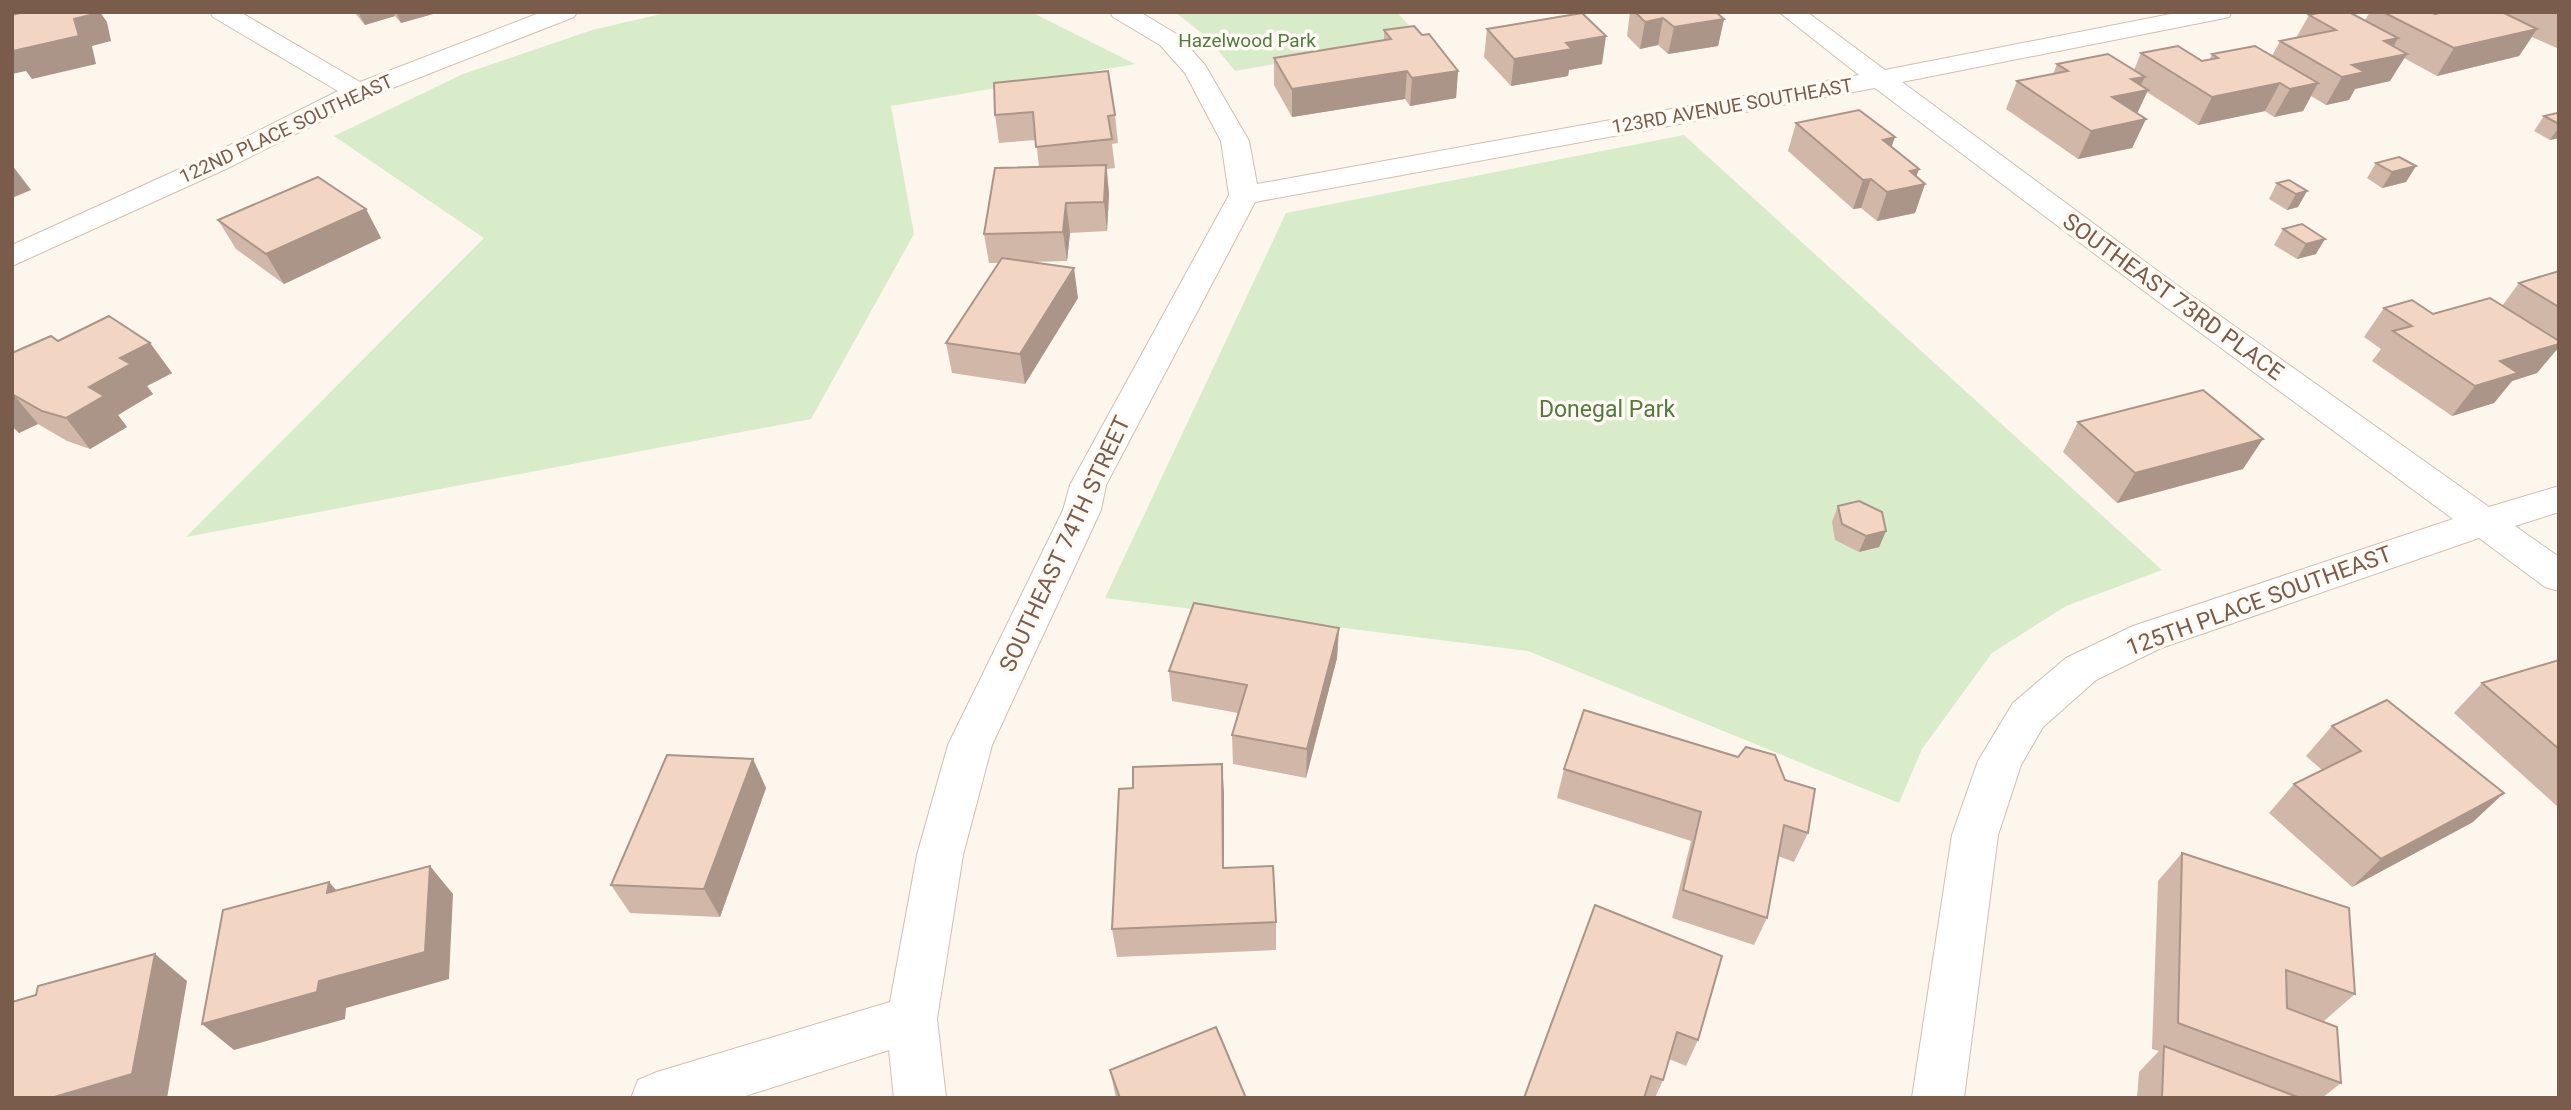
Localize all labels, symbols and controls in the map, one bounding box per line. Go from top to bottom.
park label: Hazelwood Park [1178,29,1316,52]
street label: 122ND PLACE SOUTHEAST [176,69,396,189]
street label: 123RD AVENUE SOUTHEAST [1610,73,1854,139]
street label: SOUTHEAST 73RD PLACE [2057,208,2289,386]
park label: Donegal Park [1539,396,1675,423]
street label: SOUTHEAST 74TH STREET [994,412,1136,676]
street label: 125TH PLACE SOUTHEAST [2123,540,2396,662]

